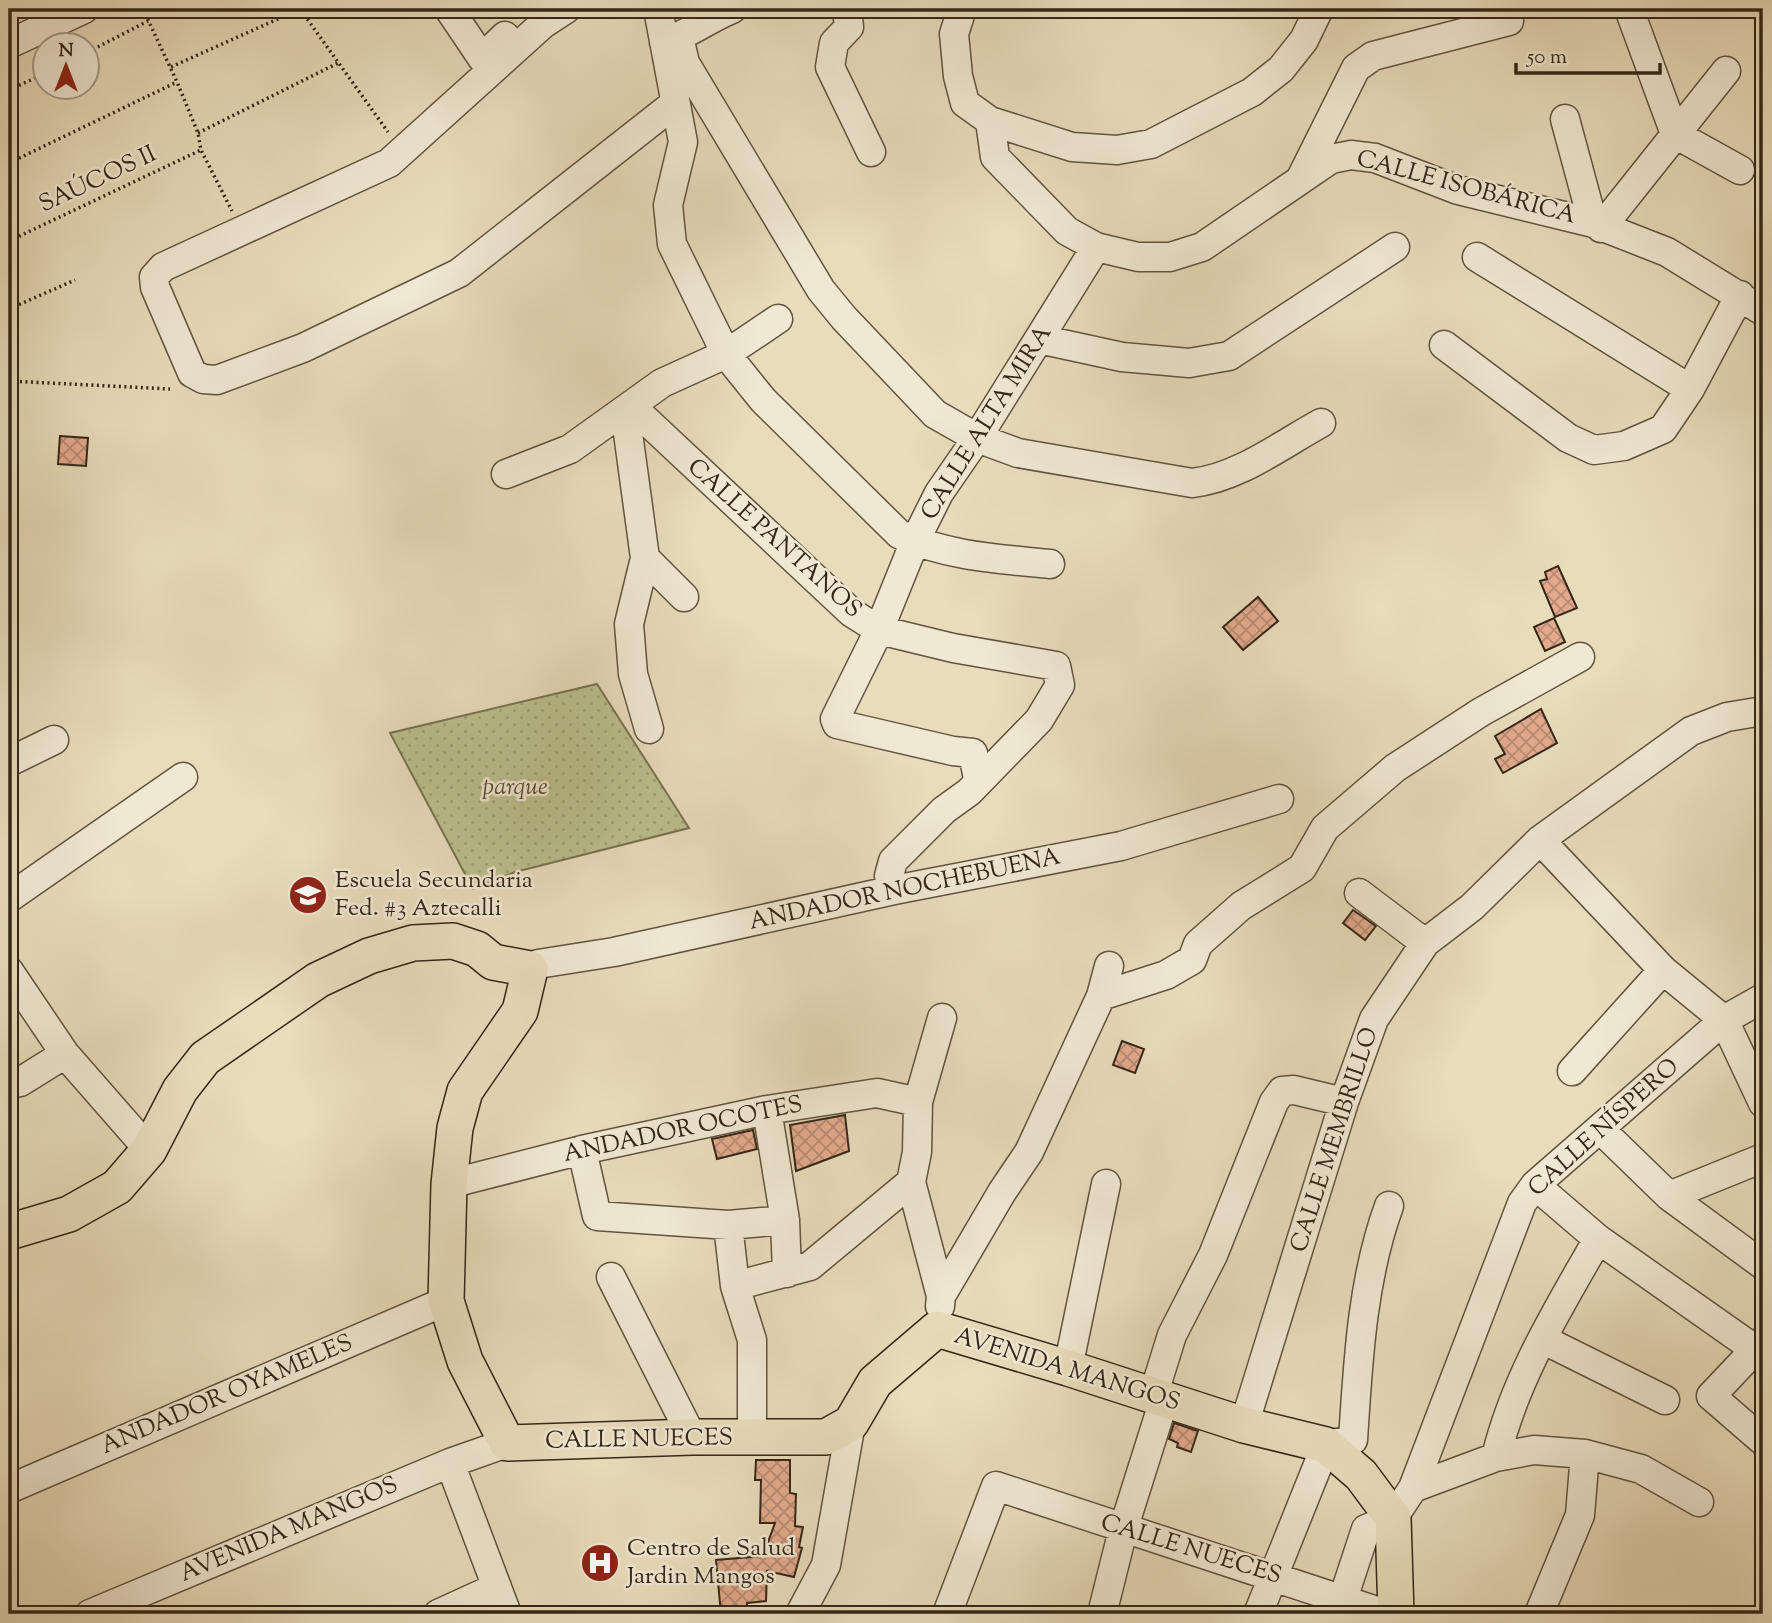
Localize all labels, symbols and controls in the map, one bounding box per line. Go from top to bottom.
north arrow [32,32,102,102]
scale bar [1516,32,1660,76]
text: N [58,38,74,65]
text: 50 m [1526,43,1567,73]
street label: SAÚCOS II [34,138,163,222]
street label: CALLE ISOBÁRICA [1353,142,1580,234]
street label: CALLE ALTA MIRA [913,318,1061,527]
street label: CALLE PANTANOS [679,451,869,627]
park label: parque [482,771,548,805]
street label: ANDADOR NOCHEBUENA [746,840,1064,940]
place label: Escuela Secundaria Fed. #3 Aztecalli [335,864,533,926]
school or university icon: Escuela Secundaria Fed. #3 Aztecalli [287,874,329,916]
street label: CALLE MEMBRILLO [1283,1023,1387,1257]
street label: CALLE NÍSPERO [1521,1051,1687,1205]
street label: ANDADOR OCOTES [560,1088,806,1172]
street label: AVENIDA MANGOS [950,1319,1184,1421]
street label: ANDADOR OYAMELES [96,1326,358,1464]
street label: CALLE NUECES [545,1421,733,1459]
street label: AVENIDA MANGOS [174,1469,404,1591]
street label: CALLE NUECES [1096,1506,1286,1594]
place label: Centro de Salud Jardin Mangos [625,1532,796,1594]
hospital icon: Centro de Salud Jardin Mangos [579,1542,621,1584]

